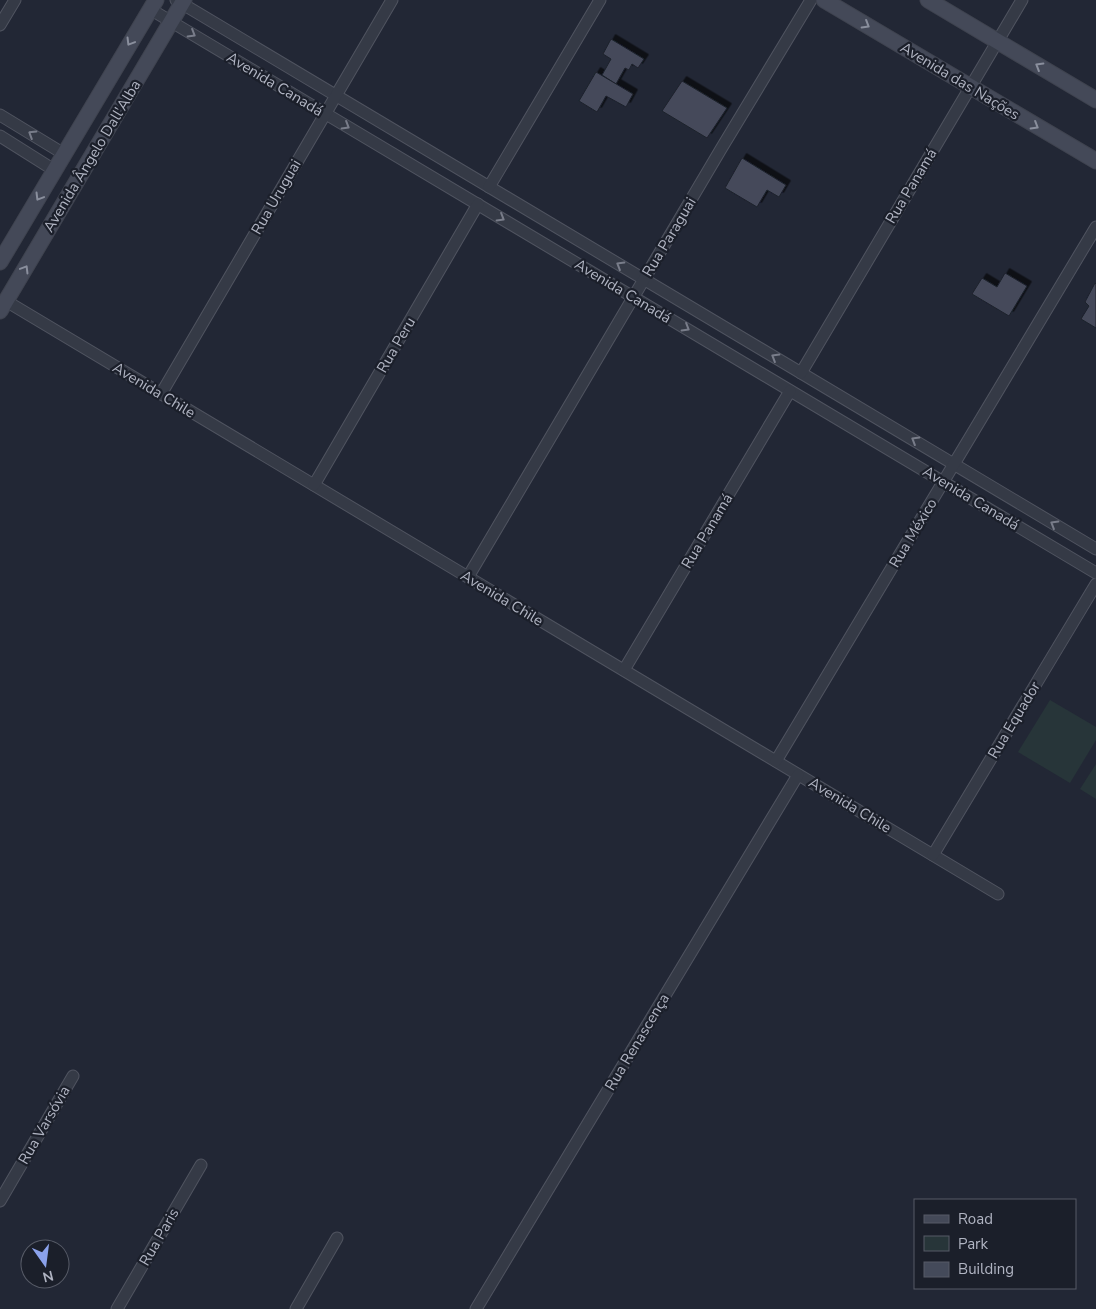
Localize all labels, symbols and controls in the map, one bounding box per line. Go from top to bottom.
one-way arrow [860,18,869,28]
one-way arrow [186,27,195,37]
one-way arrow [127,36,137,45]
street label: Avenida das Nações [897,37,1023,125]
street label: Avenida Canadá [223,47,327,121]
one-way arrow [1036,62,1045,72]
street label: Avenida Ângelo Dall'Alba [39,76,145,236]
one-way arrow [1030,119,1039,129]
one-way arrow [341,120,350,130]
one-way arrow [28,131,37,141]
street label: Rua Panamá [881,145,941,227]
street label: Rua Uruguai [246,156,306,238]
one-way arrow [35,191,45,200]
street label: Rua Paraguai [637,194,701,280]
one-way arrow [495,212,504,222]
street label: Avenida Canadá [571,254,675,328]
one-way arrow [617,262,626,272]
one-way arrow [18,266,28,275]
street label: Rua Peru [372,314,420,376]
one-way arrow [680,322,689,332]
one-way arrow [771,354,780,364]
street label: Avenida Chile [109,357,199,423]
one-way arrow [911,437,920,447]
street label: Avenida Canadá [919,461,1023,535]
street label: Rua Panamá [677,490,737,572]
street label: Rua México [884,495,942,571]
one-way arrow [1051,520,1060,530]
street label: Avenida Chile [457,565,547,631]
street label: Rua Equador [983,677,1045,762]
street label: Avenida Chile [805,772,895,838]
street label: Rua Renascença [600,990,674,1094]
street label: Rua Varsóvia [13,1082,75,1168]
legend [914,1199,1076,1289]
street label: Rua Paris [134,1205,184,1269]
text: Road [958,1209,993,1229]
text: Park [958,1234,988,1254]
north arrow [20,1239,70,1289]
text: Building [958,1259,1014,1279]
text: N [41,1266,55,1287]

